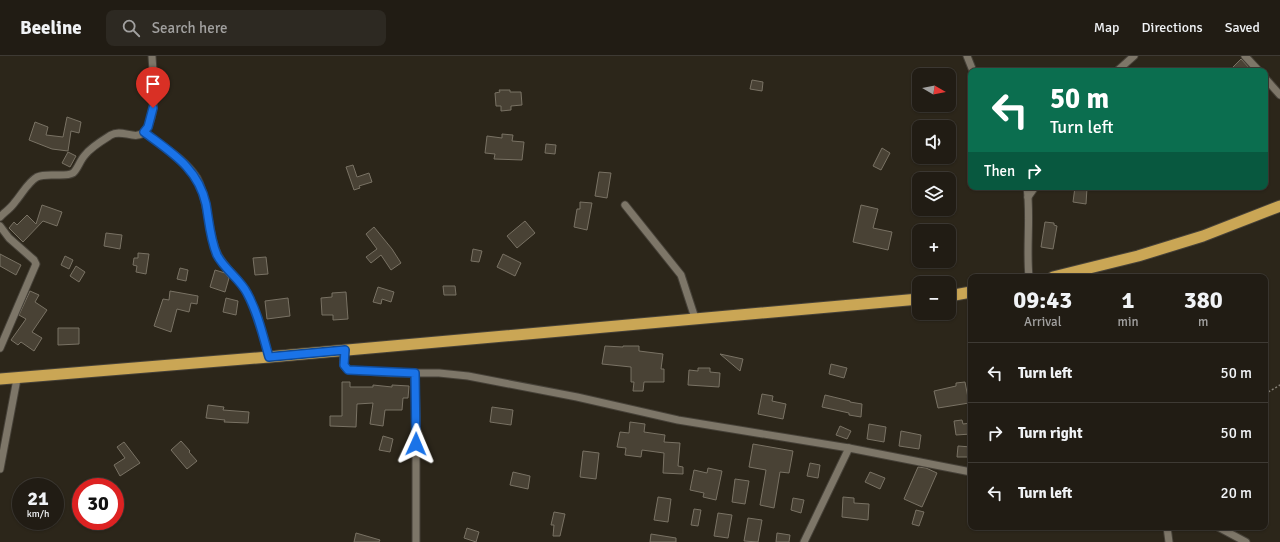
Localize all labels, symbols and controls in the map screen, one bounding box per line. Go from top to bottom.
search box [106,10,386,46]
text: Beeline [20,16,82,40]
icon: search [120,17,142,39]
text: Search here [152,19,227,37]
text: Map [1094,19,1120,36]
text: Directions [1142,19,1203,36]
text: Saved [1225,19,1260,36]
pin [136,67,170,108]
north arrow [912,68,956,112]
map controls [912,68,956,320]
icon: arrive [142,73,164,95]
text: 50 m [1050,82,1109,116]
icon: left [984,84,1036,136]
text: Turn left [1050,116,1113,138]
button: sound [912,120,956,164]
icon: right [1023,160,1045,182]
text: Then [984,162,1015,180]
button: layers [912,172,956,216]
button: + [912,224,956,268]
button: − [912,276,956,320]
text: 09:43 [1013,285,1072,315]
text: 1 [1122,285,1134,315]
text: 380 [1184,285,1223,315]
text: Arrival [1024,314,1061,330]
text: min [1118,314,1139,330]
text: m [1198,314,1208,330]
icon: left [984,362,1006,384]
text: Turn left [1018,364,1072,382]
text: 50 m [1221,364,1252,382]
icon: right [984,422,1006,444]
position arrow [395,423,437,465]
text: Turn right [1018,424,1083,442]
text: 50 m [1221,424,1252,442]
speed limit sign: 30 [72,478,124,530]
icon: left [984,482,1006,504]
text: Turn left [1018,484,1072,502]
text: 20 m [1221,484,1252,502]
text: 21 [27,486,49,511]
text: km/h [27,508,49,520]

